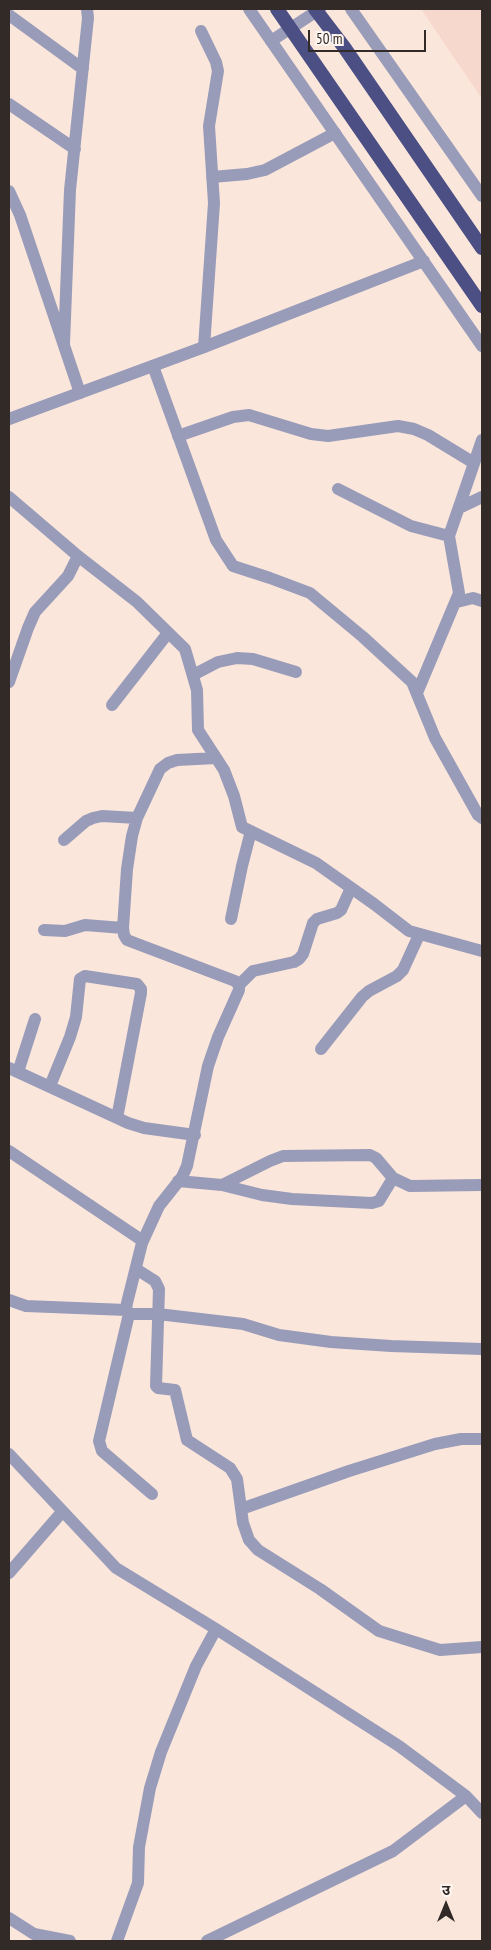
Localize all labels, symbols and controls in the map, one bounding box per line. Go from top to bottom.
scale bar [311,20,428,52]
text: 50 m [316,29,342,48]
north arrow [421,1880,471,1930]
text: उ [442,1881,450,1899]

